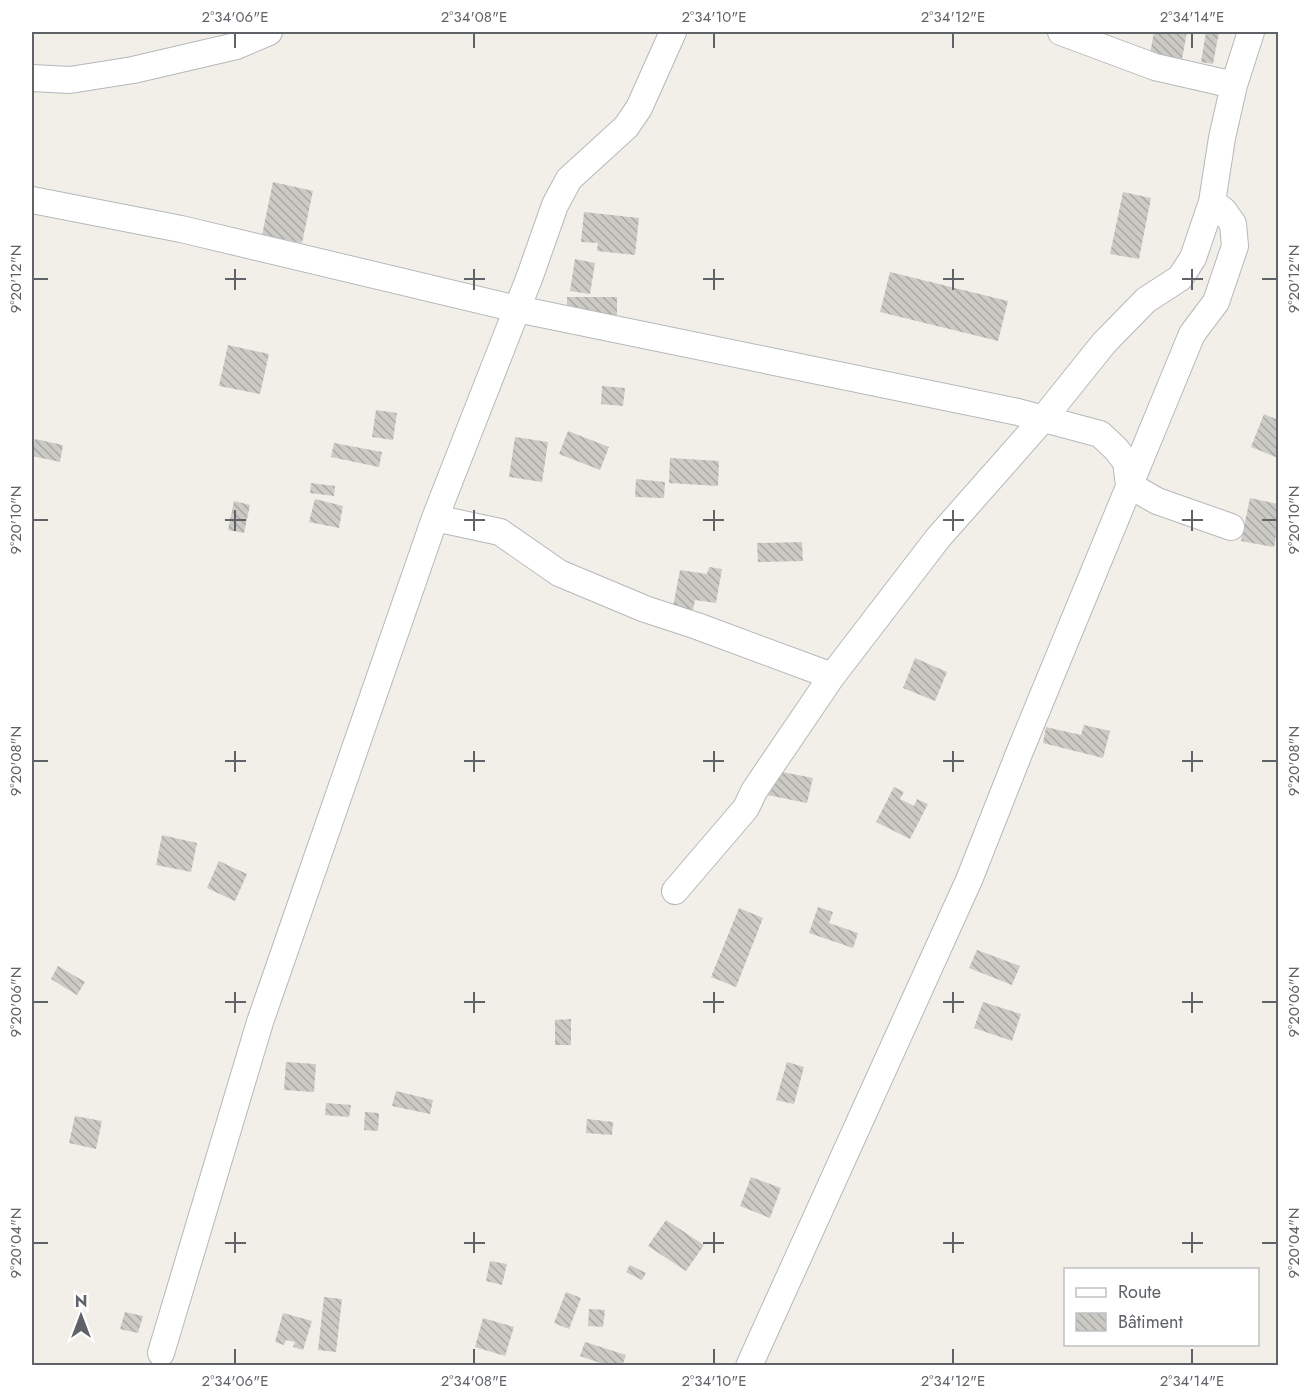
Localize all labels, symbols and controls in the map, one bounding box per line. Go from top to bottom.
text: 2°34'06"E [202,6,268,28]
text: 2°34'08"E [441,6,507,28]
text: 2°34'10"E [682,6,746,28]
text: 2°34'12"E [921,6,985,28]
text: 2°34'14"E [1160,6,1224,28]
text: 9°20'12"N [5,245,27,313]
text: 9°20'12"N [1283,245,1305,313]
text: 9°20'10"N [5,486,27,554]
text: 9°20'10"N [1283,486,1305,554]
text: 9°20'08"N [5,726,27,796]
text: 9°20'08"N [1283,726,1305,796]
text: 9°20'06"N [5,967,27,1037]
text: 9°20'06"N [1283,967,1305,1037]
text: 9°20'04"N [5,1208,27,1278]
text: 9°20'04"N [1283,1208,1305,1278]
legend [1064,1268,1259,1346]
text: Route [1118,1279,1161,1305]
north arrow [51,1286,111,1346]
text: N [75,1290,87,1313]
text: Bâtiment [1118,1309,1184,1335]
text: 2°34'06"E [202,1370,268,1392]
text: 2°34'08"E [441,1370,507,1392]
text: 2°34'10"E [682,1370,746,1392]
text: 2°34'12"E [921,1370,985,1392]
text: 2°34'14"E [1160,1370,1224,1392]

